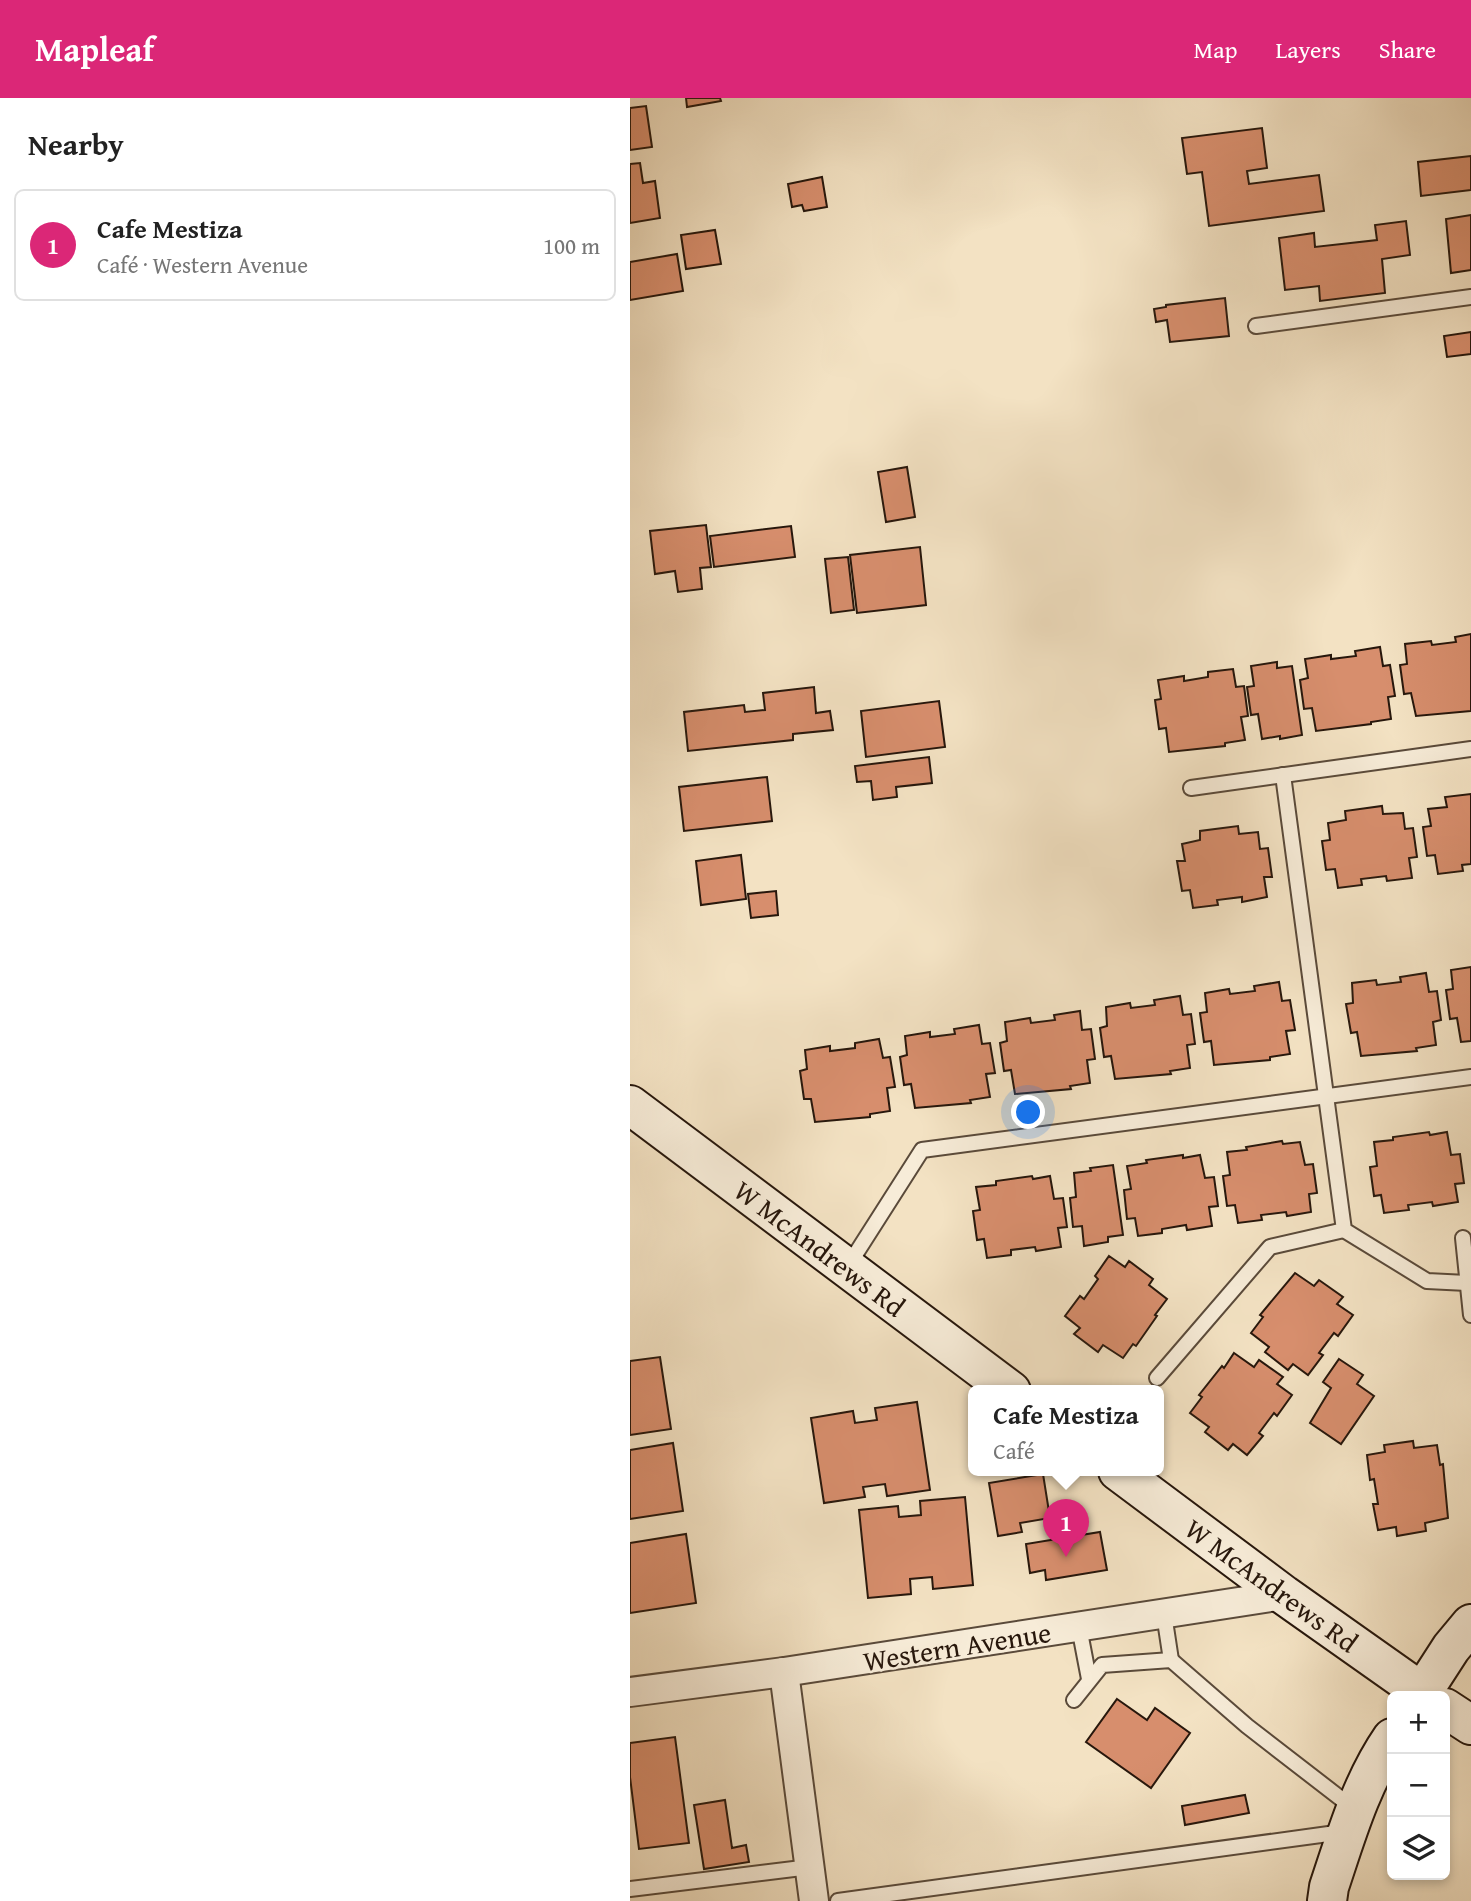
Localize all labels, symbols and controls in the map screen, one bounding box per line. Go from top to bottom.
text: Mapleaf [35,25,154,73]
text: Map [1194,32,1237,67]
text: Layers [1275,32,1341,67]
text: Share [1379,32,1436,67]
text: Nearby [28,122,124,166]
text: Cafe Mestiza [97,209,243,248]
text: 1 [47,229,59,262]
text: 100 m [543,229,600,262]
text: Café · Western Avenue [97,248,308,281]
your location [1011,1095,1045,1129]
street label: W McAndrews Rd [726,1170,914,1326]
popup [968,1385,1164,1476]
text: Cafe Mestiza [993,1395,1139,1434]
text: Café [993,1434,1035,1467]
pin: 1 [1043,1499,1089,1557]
street label: W McAndrews Rd [1177,1508,1367,1662]
street label: Western Avenue [860,1611,1054,1681]
map controls [1387,1691,1450,1880]
button: + [1387,1691,1450,1754]
button: − [1387,1754,1450,1817]
button: layers [1387,1817,1450,1880]

